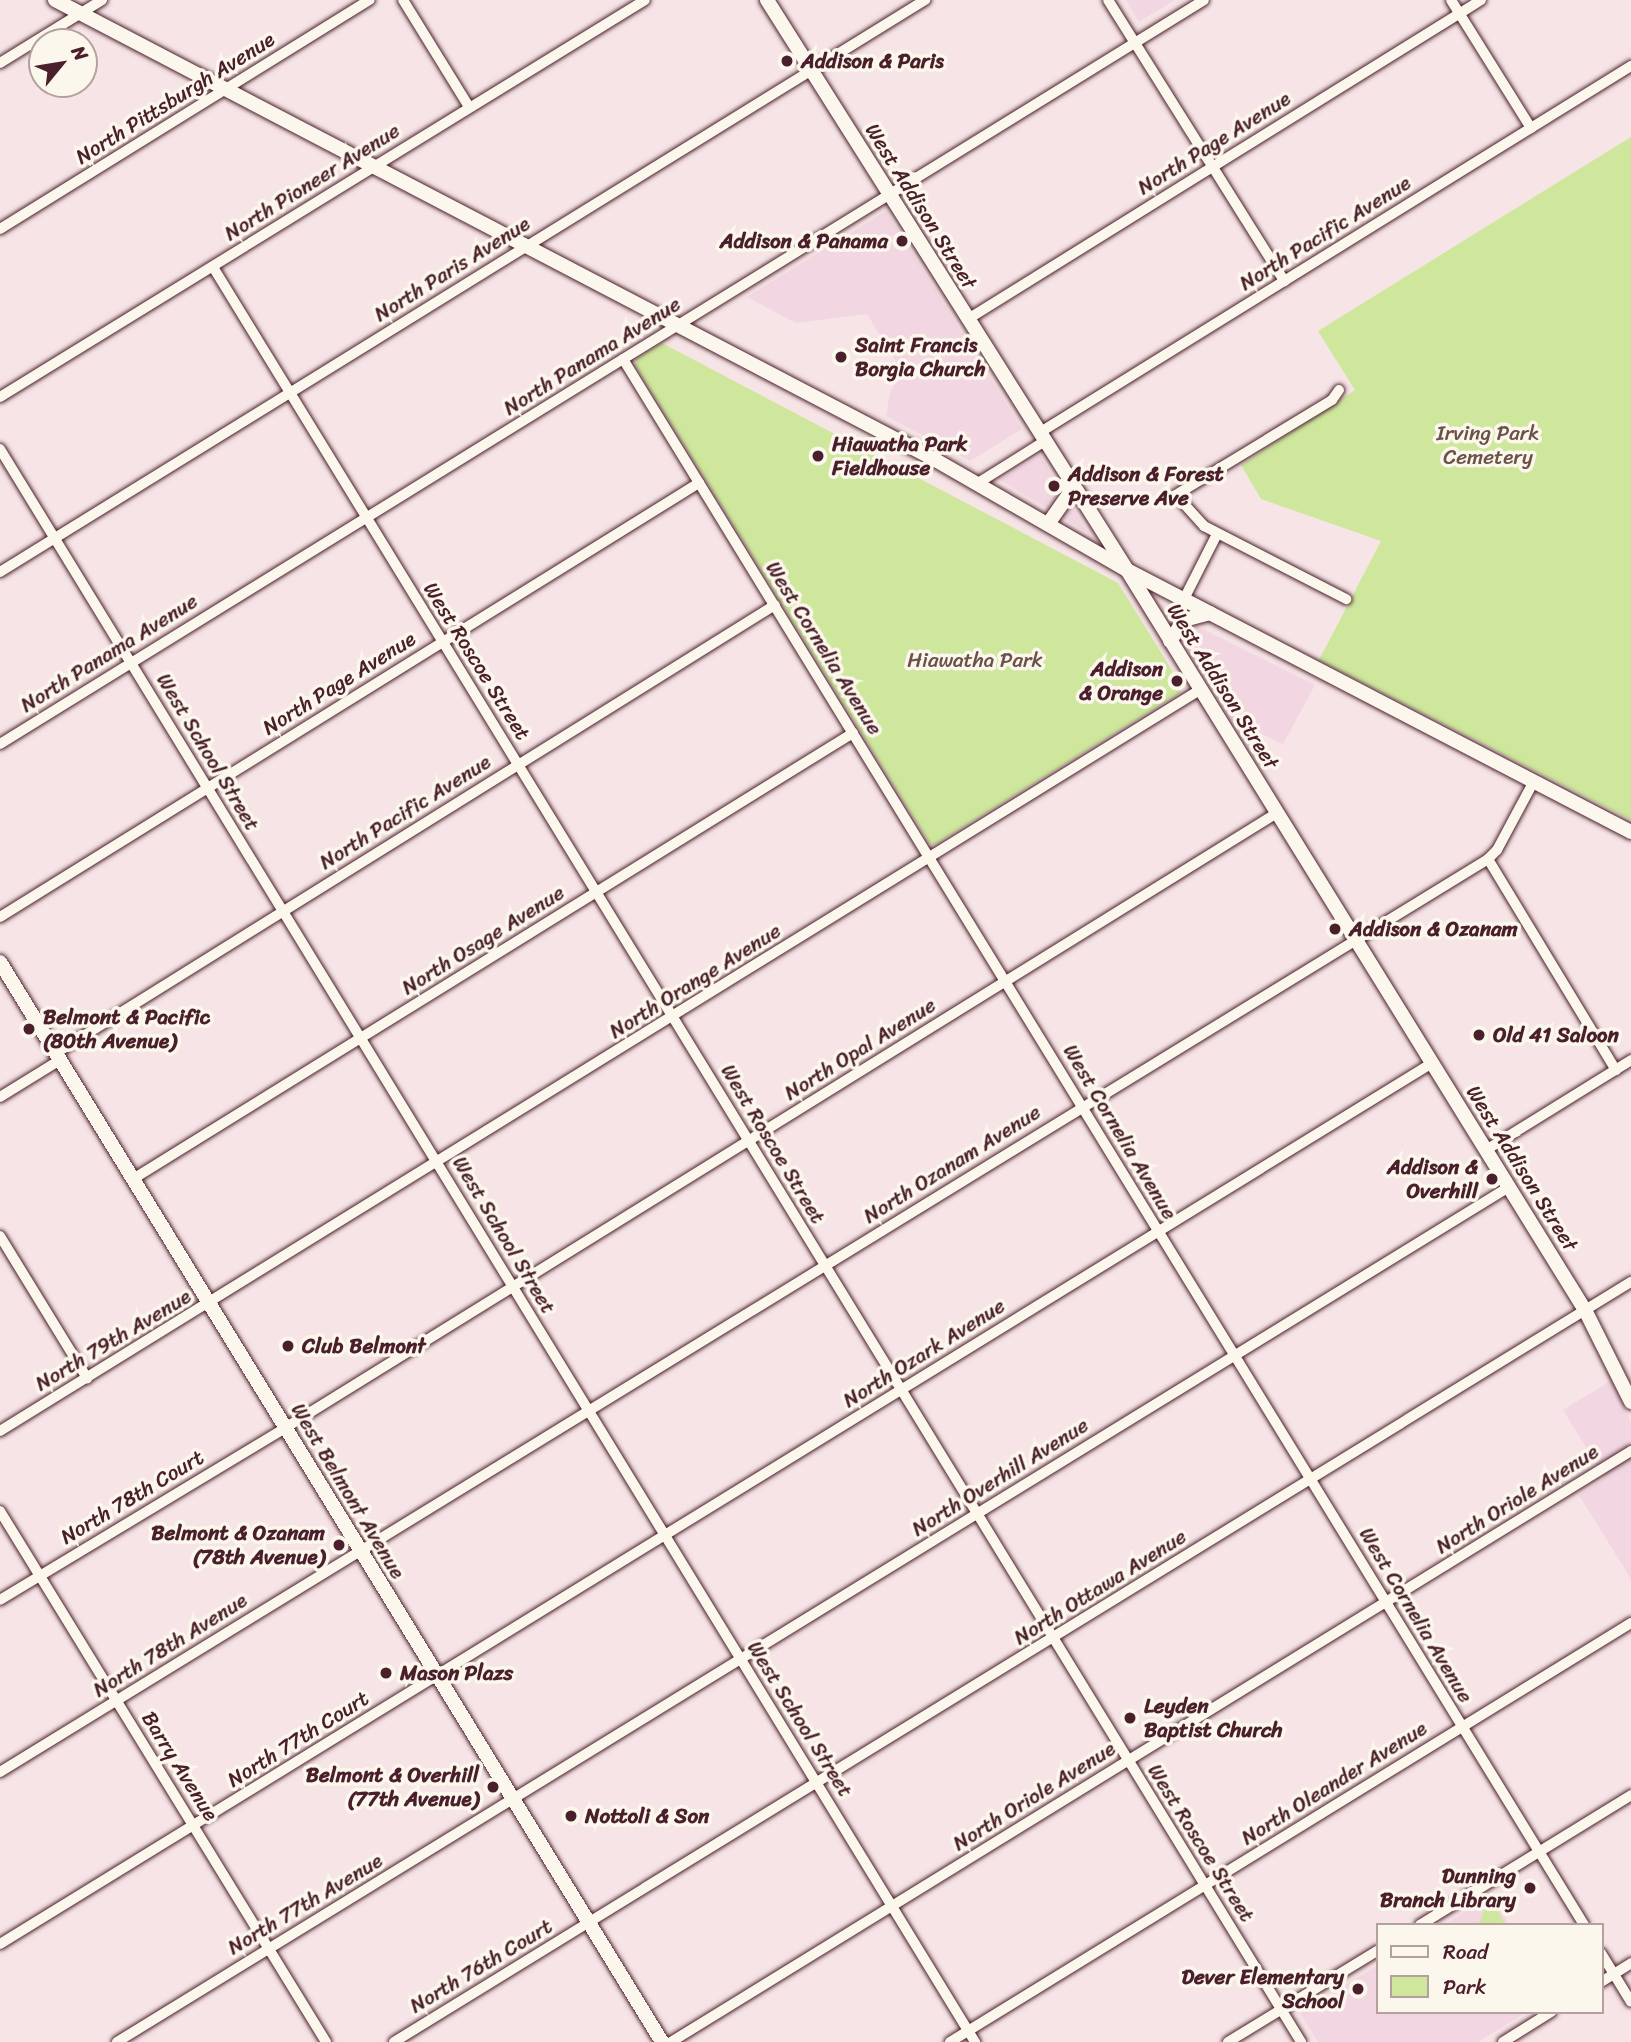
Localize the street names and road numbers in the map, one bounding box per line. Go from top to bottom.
street label: North Pittsburgh Avenue [71,26,279,170]
street label: North Page Avenue [1132,86,1296,200]
street label: North Pioneer Avenue [220,118,404,246]
street label: West Addison Street [860,119,982,293]
street label: North Pacific Avenue [1235,170,1415,296]
street label: North Paris Avenue [369,211,535,327]
street label: North Panama Avenue [499,291,685,421]
street label: West Cornelia Avenue [760,556,888,740]
street label: West Roscoe Street [418,577,536,745]
street label: North Panama Avenue [16,588,202,718]
street label: West Addison Street [1162,599,1284,773]
street label: North Page Avenue [257,626,421,740]
street label: West School Street [151,668,265,836]
street label: North Pacific Avenue [315,749,495,875]
street label: North Osage Avenue [397,880,569,1000]
street label: North Orange Avenue [605,918,785,1044]
street label: North Opal Avenue [780,992,940,1106]
street label: West Cornelia Avenue [1058,1040,1182,1224]
street label: West Roscoe Street [715,1059,831,1229]
street label: West Addison Street [1461,1081,1583,1255]
street label: North Ozanam Avenue [859,1099,1045,1229]
street label: West School Street [447,1151,561,1319]
street label: North 79th Avenue [31,1284,195,1396]
street label: North Ozark Avenue [839,1293,1009,1413]
street label: West Belmont Avenue [285,1398,411,1584]
street label: North Overhill Avenue [907,1412,1093,1542]
street label: North Oriole Avenue [1431,1439,1603,1559]
street label: North 78th Court [56,1444,208,1550]
street label: West Cornelia Avenue [1354,1523,1478,1707]
street label: North Ottawa Avenue [1009,1524,1191,1650]
street label: North 78th Avenue [88,1587,252,1703]
street label: West School Street [742,1636,858,1802]
street label: North 77th Court [223,1685,373,1793]
street label: Barry Avenue [136,1707,224,1825]
street label: North Oleander Avenue [1237,1716,1431,1850]
street label: North Oriole Avenue [948,1736,1120,1856]
street label: West Roscoe Street [1142,1759,1260,1927]
street label: North 77th Avenue [223,1848,387,1960]
street label: North 76th Court [405,1914,557,2018]

